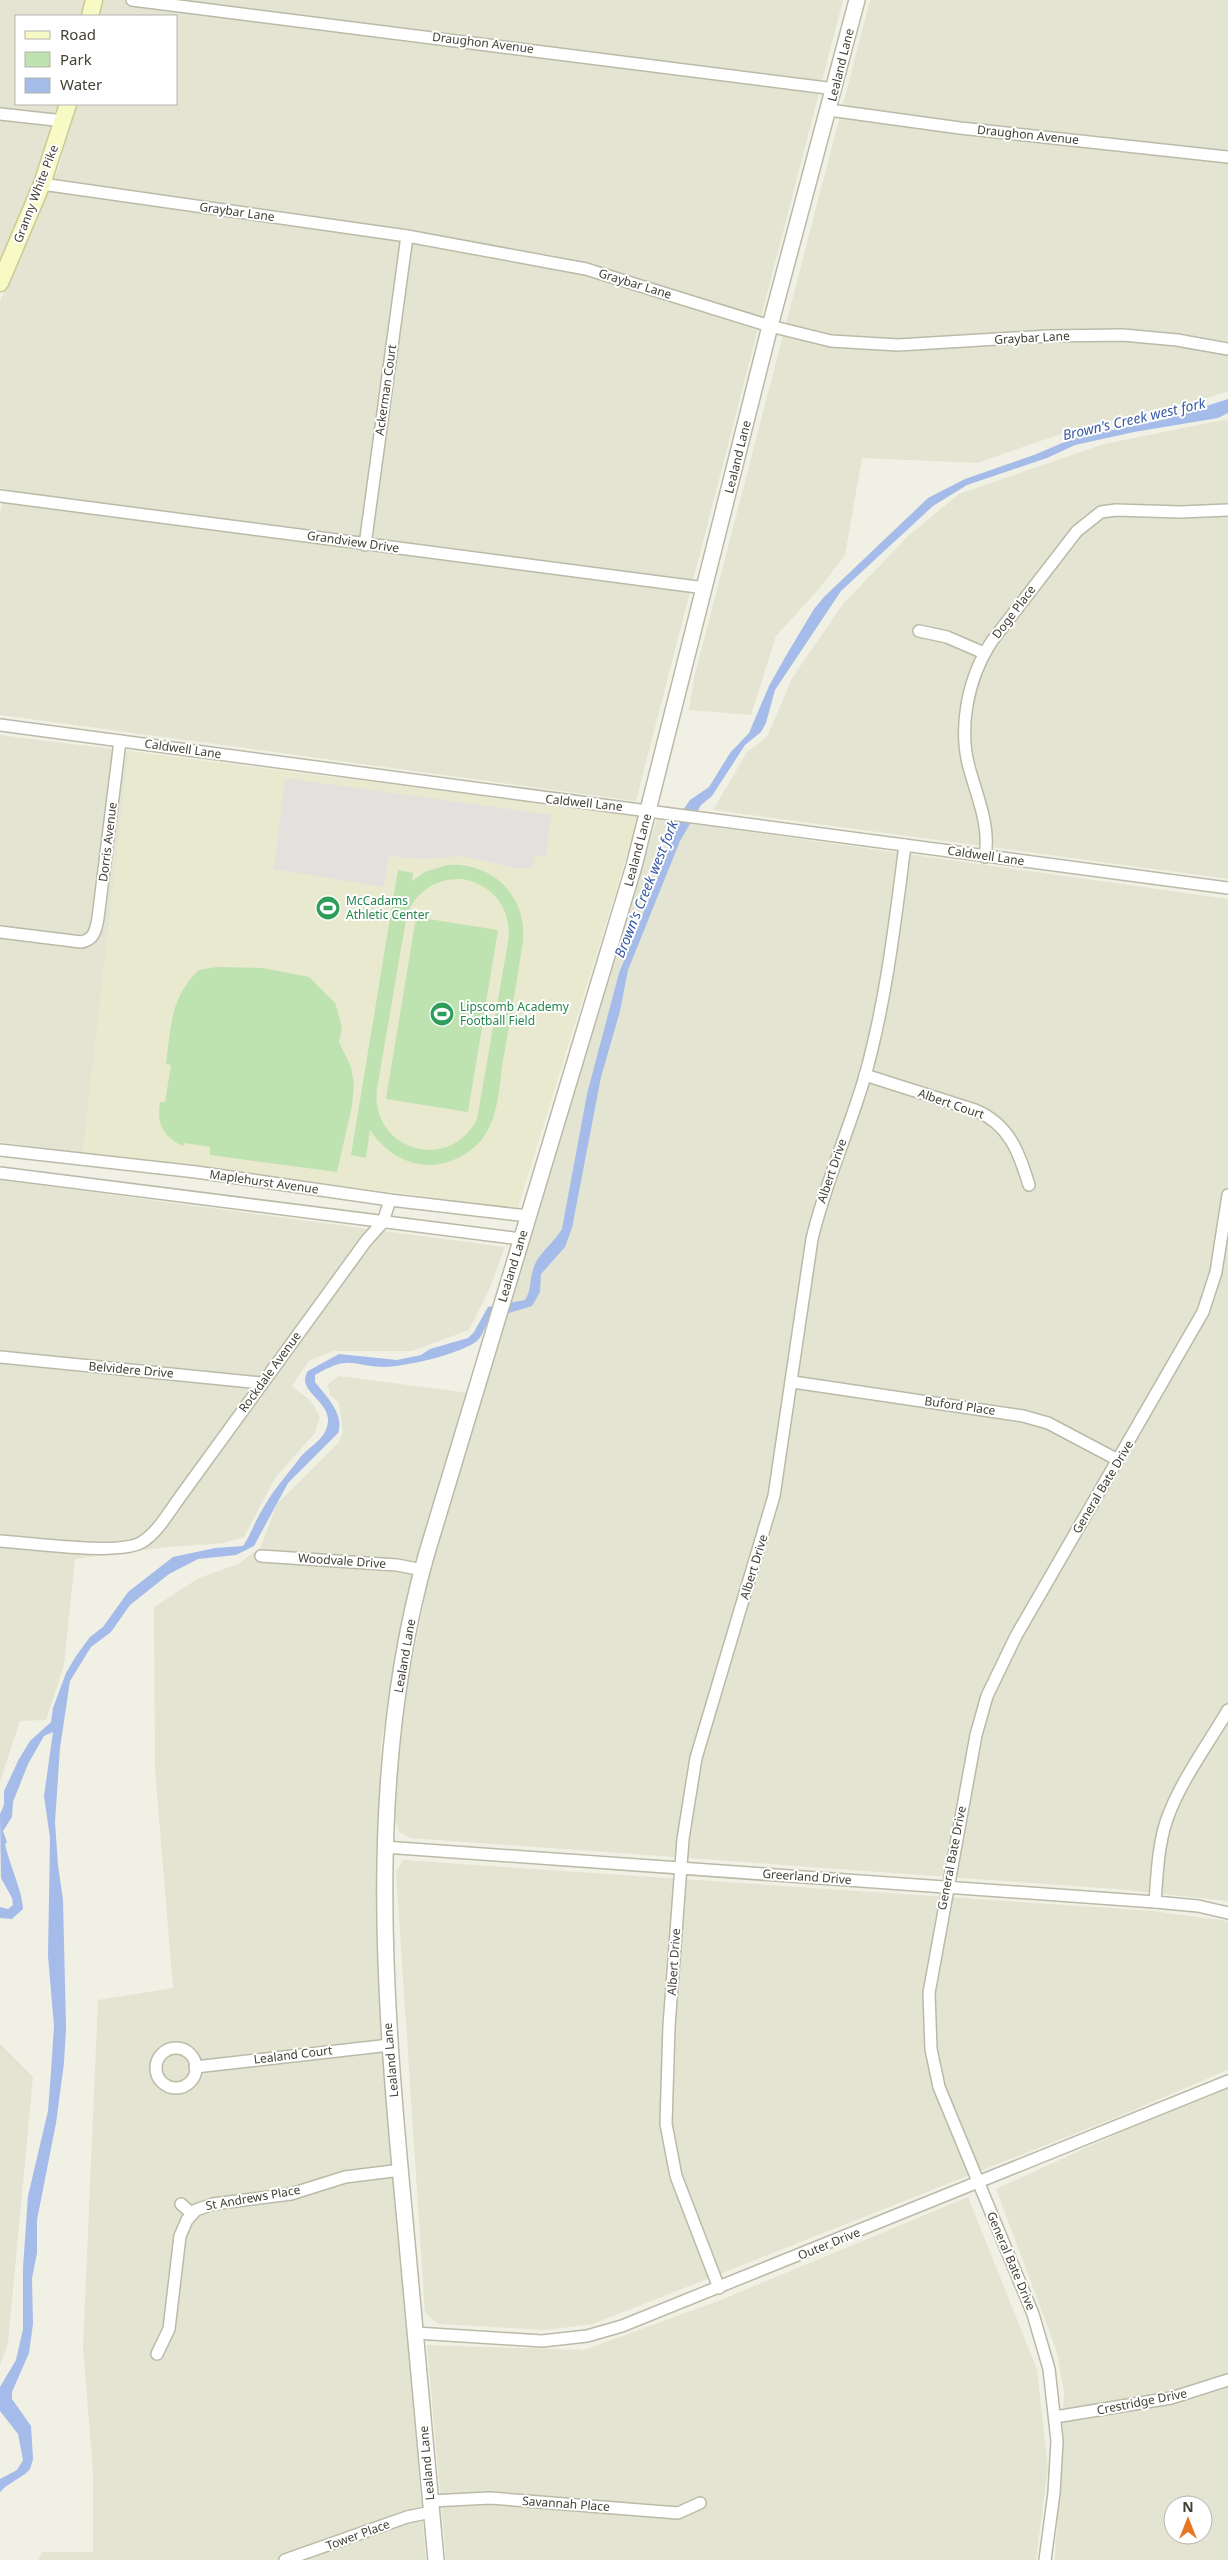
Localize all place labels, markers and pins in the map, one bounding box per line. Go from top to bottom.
place label: McCadams Athletic Center [346,892,429,923]
sports icon: McCadams Athletic Center [315,895,341,921]
place label: Lipscomb Academy Football Field [460,998,570,1029]
sports icon: Lipscomb Academy Football Field [429,1001,455,1027]

